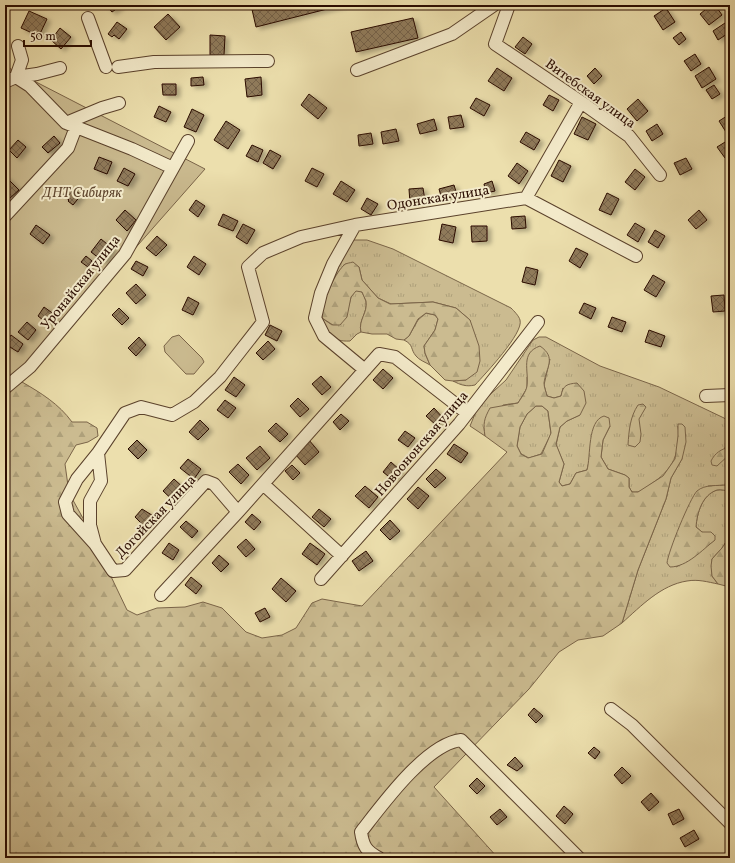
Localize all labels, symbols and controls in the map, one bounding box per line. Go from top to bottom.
scale bar [24,22,91,48]
text: 50 m [30,29,56,45]
street label: Витебская улица [541,55,639,134]
street label: Одонская улица [386,181,491,216]
park label: ДНТ Сибиряк [41,184,122,203]
street label: Уронайская улица [37,232,125,334]
street label: Новоононская улица [371,387,473,501]
street label: Догойская улица [111,471,201,563]

